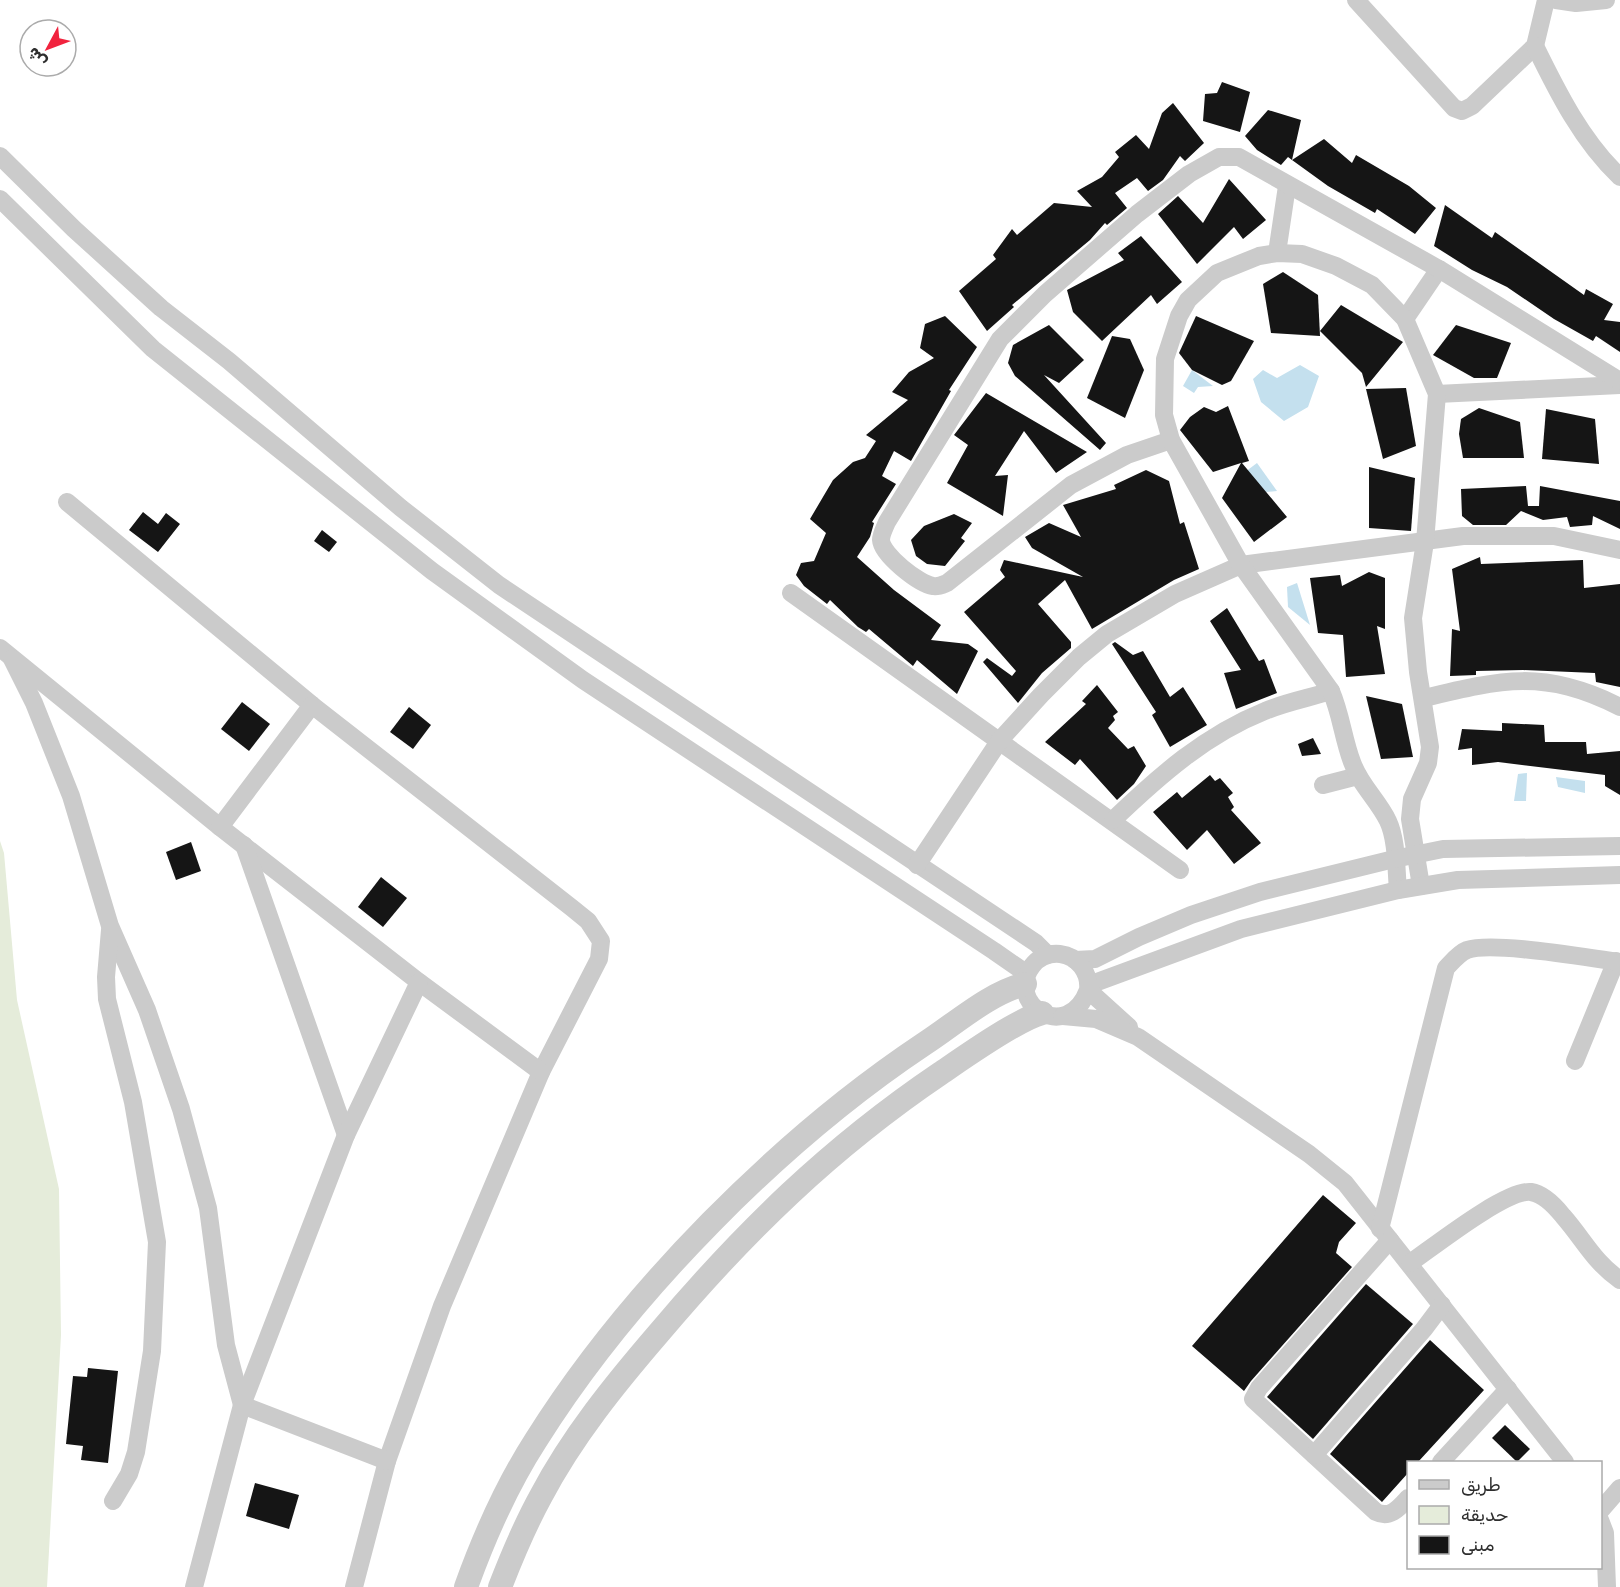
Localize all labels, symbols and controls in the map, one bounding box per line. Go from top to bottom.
north arrow [18,18,78,78]
text: ش [23,44,51,71]
legend [1407,1461,1602,1569]
text: طريق [1461,1474,1501,1496]
text: حديقة [1461,1504,1508,1526]
text: مبنى [1461,1534,1495,1556]

